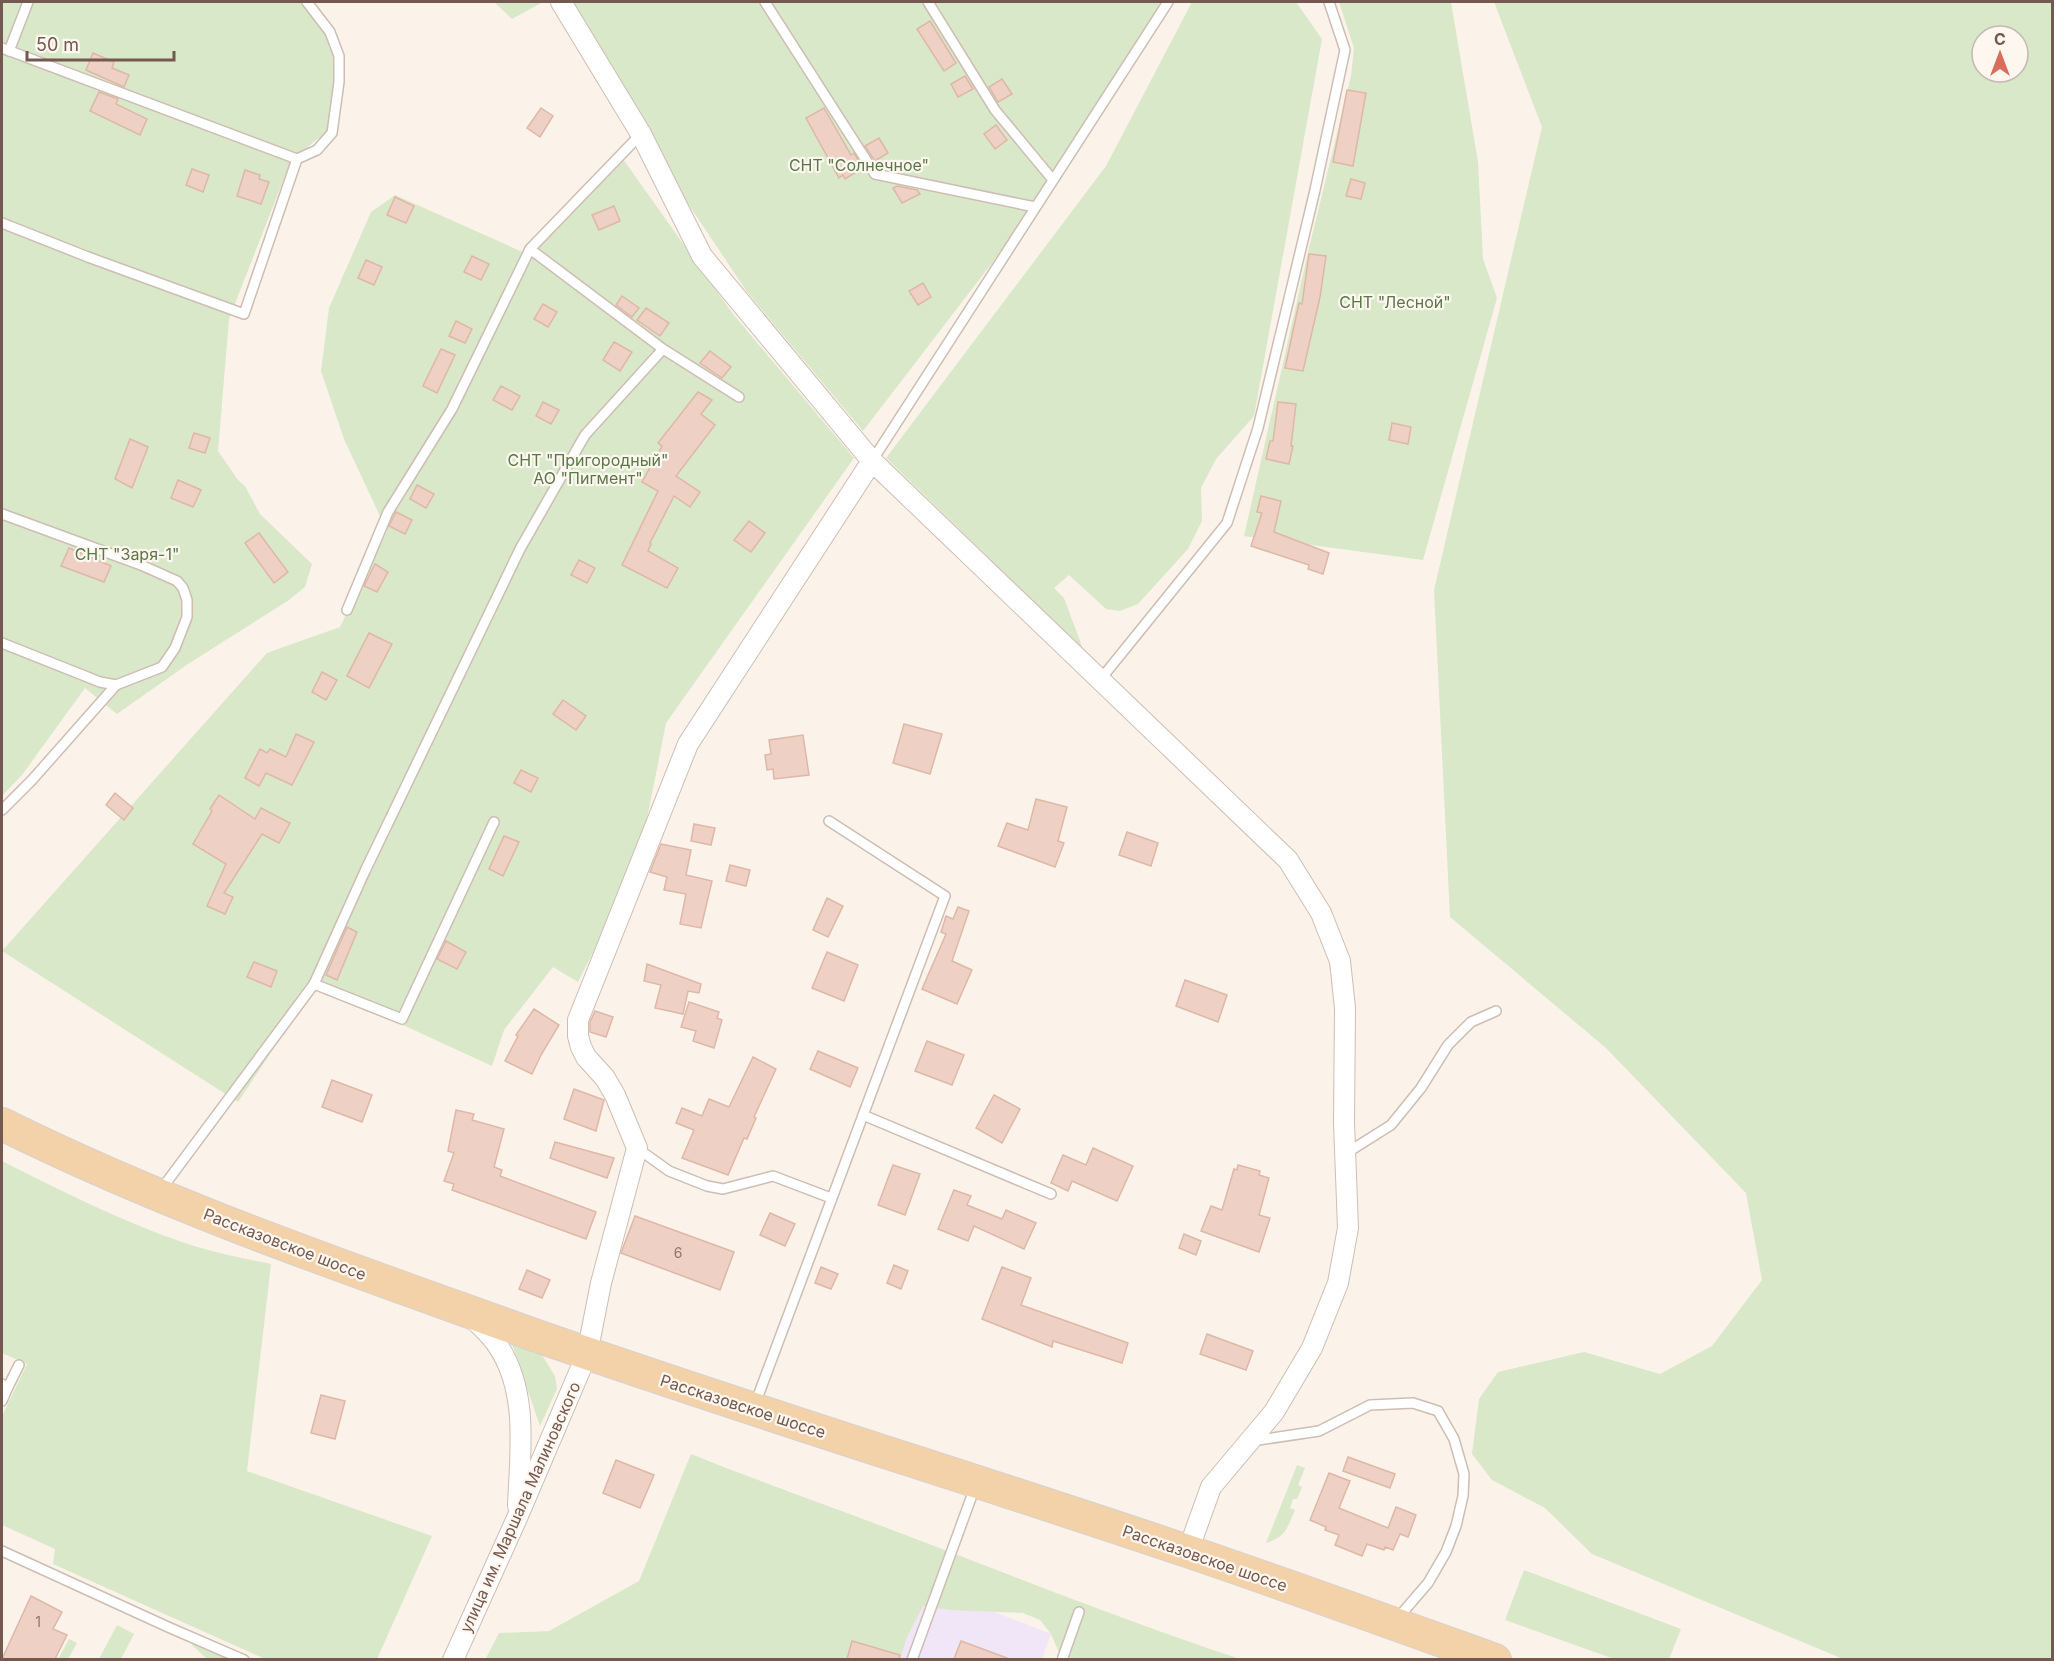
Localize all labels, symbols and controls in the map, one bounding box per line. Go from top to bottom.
scale bar [27,24,174,62]
north arrow [1970,24,2030,84]
text: С [1994,29,2006,49]
text: 50 m [36,34,79,55]
park label: СНТ "Солнечное" [789,155,929,175]
park label: СНТ "Лесной" [1339,292,1451,312]
park label: СНТ "Пригородный" АО "Пигмент" [508,450,668,488]
park label: СНТ "Заря-1" [75,544,179,564]
street label: Рассказовское шоссе [201,1204,369,1284]
house number: 6 [674,1244,682,1261]
street label: Рассказовское шоссе [658,1370,828,1442]
street label: улица им. Маршала Малиновского [455,1378,585,1636]
street label: Рассказовское шоссе [1120,1520,1290,1596]
house number: 1 [35,1613,41,1630]

